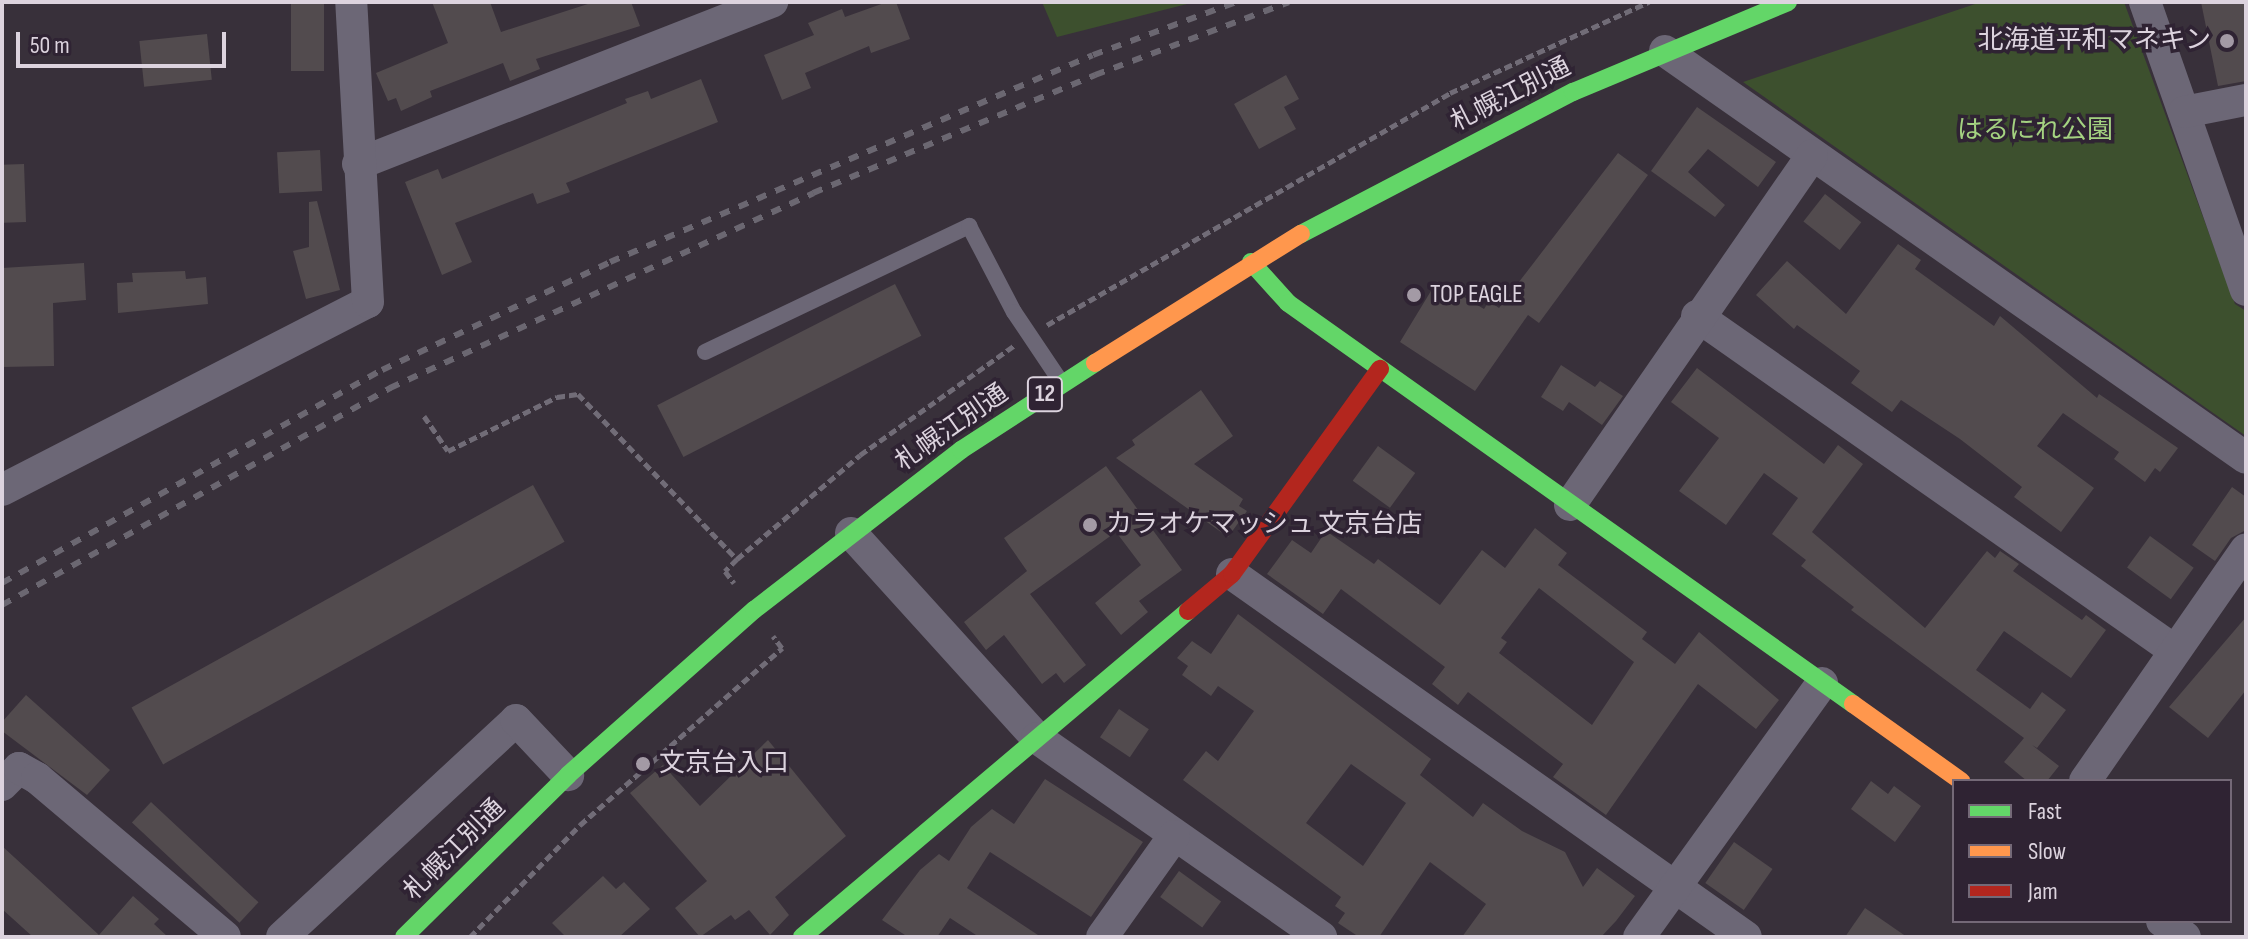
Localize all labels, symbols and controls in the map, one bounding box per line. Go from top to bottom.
scale bar [20,16,230,66]
place label: 北海道平和マネキン [1977,25,2211,57]
text: 50 m [30,31,70,60]
marker: 北海道平和マネキン [2218,32,2236,50]
street label: 札幌江別通 [1446,52,1576,138]
park label: はるにれ公園 [1957,115,2113,147]
place label: TOP EAGLE [1430,279,1523,311]
marker: TOP EAGLE [1405,286,1423,304]
road number: 12 [1025,374,1065,414]
street label: 札幌江別通 [890,378,1014,478]
place label: カラオケマッシュ 文京台店 [1106,509,1422,541]
marker: カラオケマッシュ 文京台店 [1081,516,1099,534]
place label: 文京台入口 [659,748,789,780]
marker: 文京台入口 [634,755,652,773]
legend [1952,779,2232,923]
street label: 札幌江別通 [398,793,512,907]
text: Fast [2028,797,2062,826]
text: Slow [2028,837,2066,866]
text: Jam [2028,877,2058,906]

